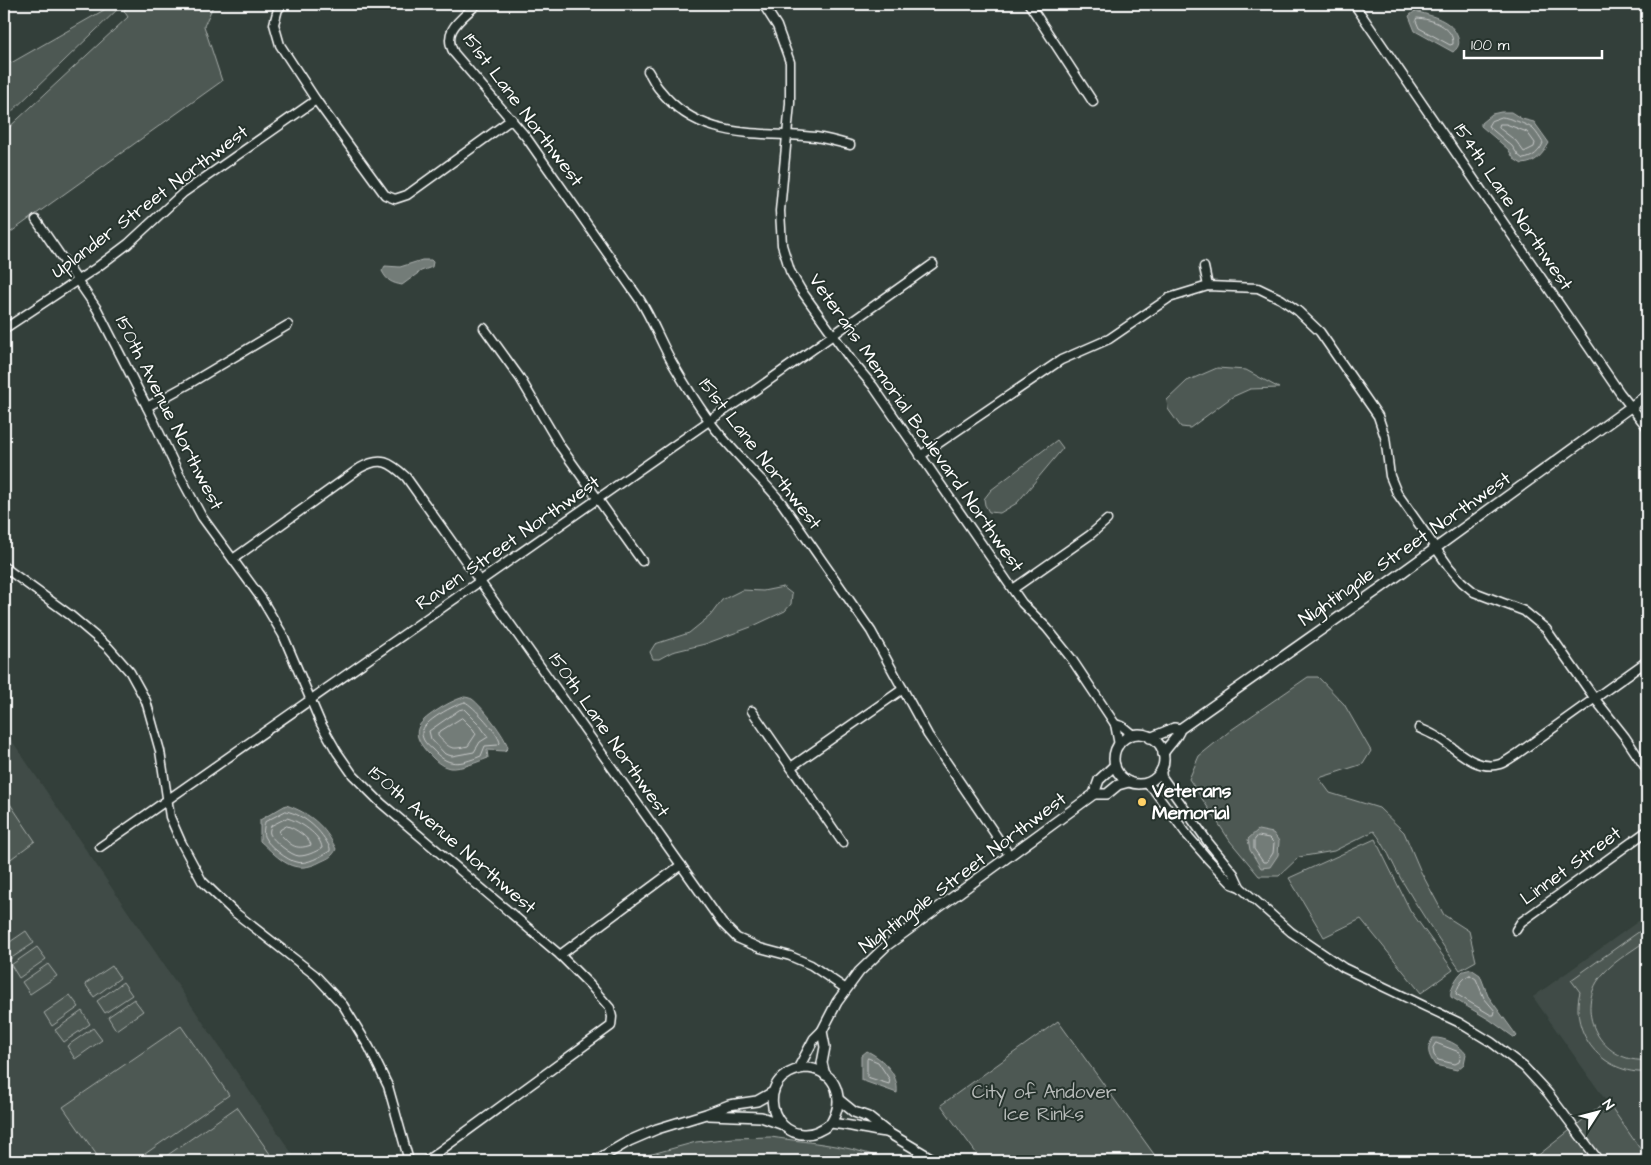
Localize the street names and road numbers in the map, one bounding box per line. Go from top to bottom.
street label: 151st Lane Northwest [456,27,590,193]
street label: 154th Lane Northwest [1447,118,1579,296]
street label: Uplander Street Northwest [46,119,255,285]
street label: Veterans Memorial Boulevard Northwest [802,268,1030,578]
street label: 150th Avenue Northwest [108,311,230,515]
street label: 151st Lane Northwest [692,372,828,536]
street label: Nightingale Street Northwest [1293,465,1517,634]
street label: Raven Street Northwest [410,469,606,617]
street label: 150th Lane Northwest [542,647,676,823]
street label: 150th Avenue Northwest [362,759,542,921]
street label: Nightingale Street Northwest [854,786,1073,961]
street label: Linnet Street [1515,820,1627,912]

